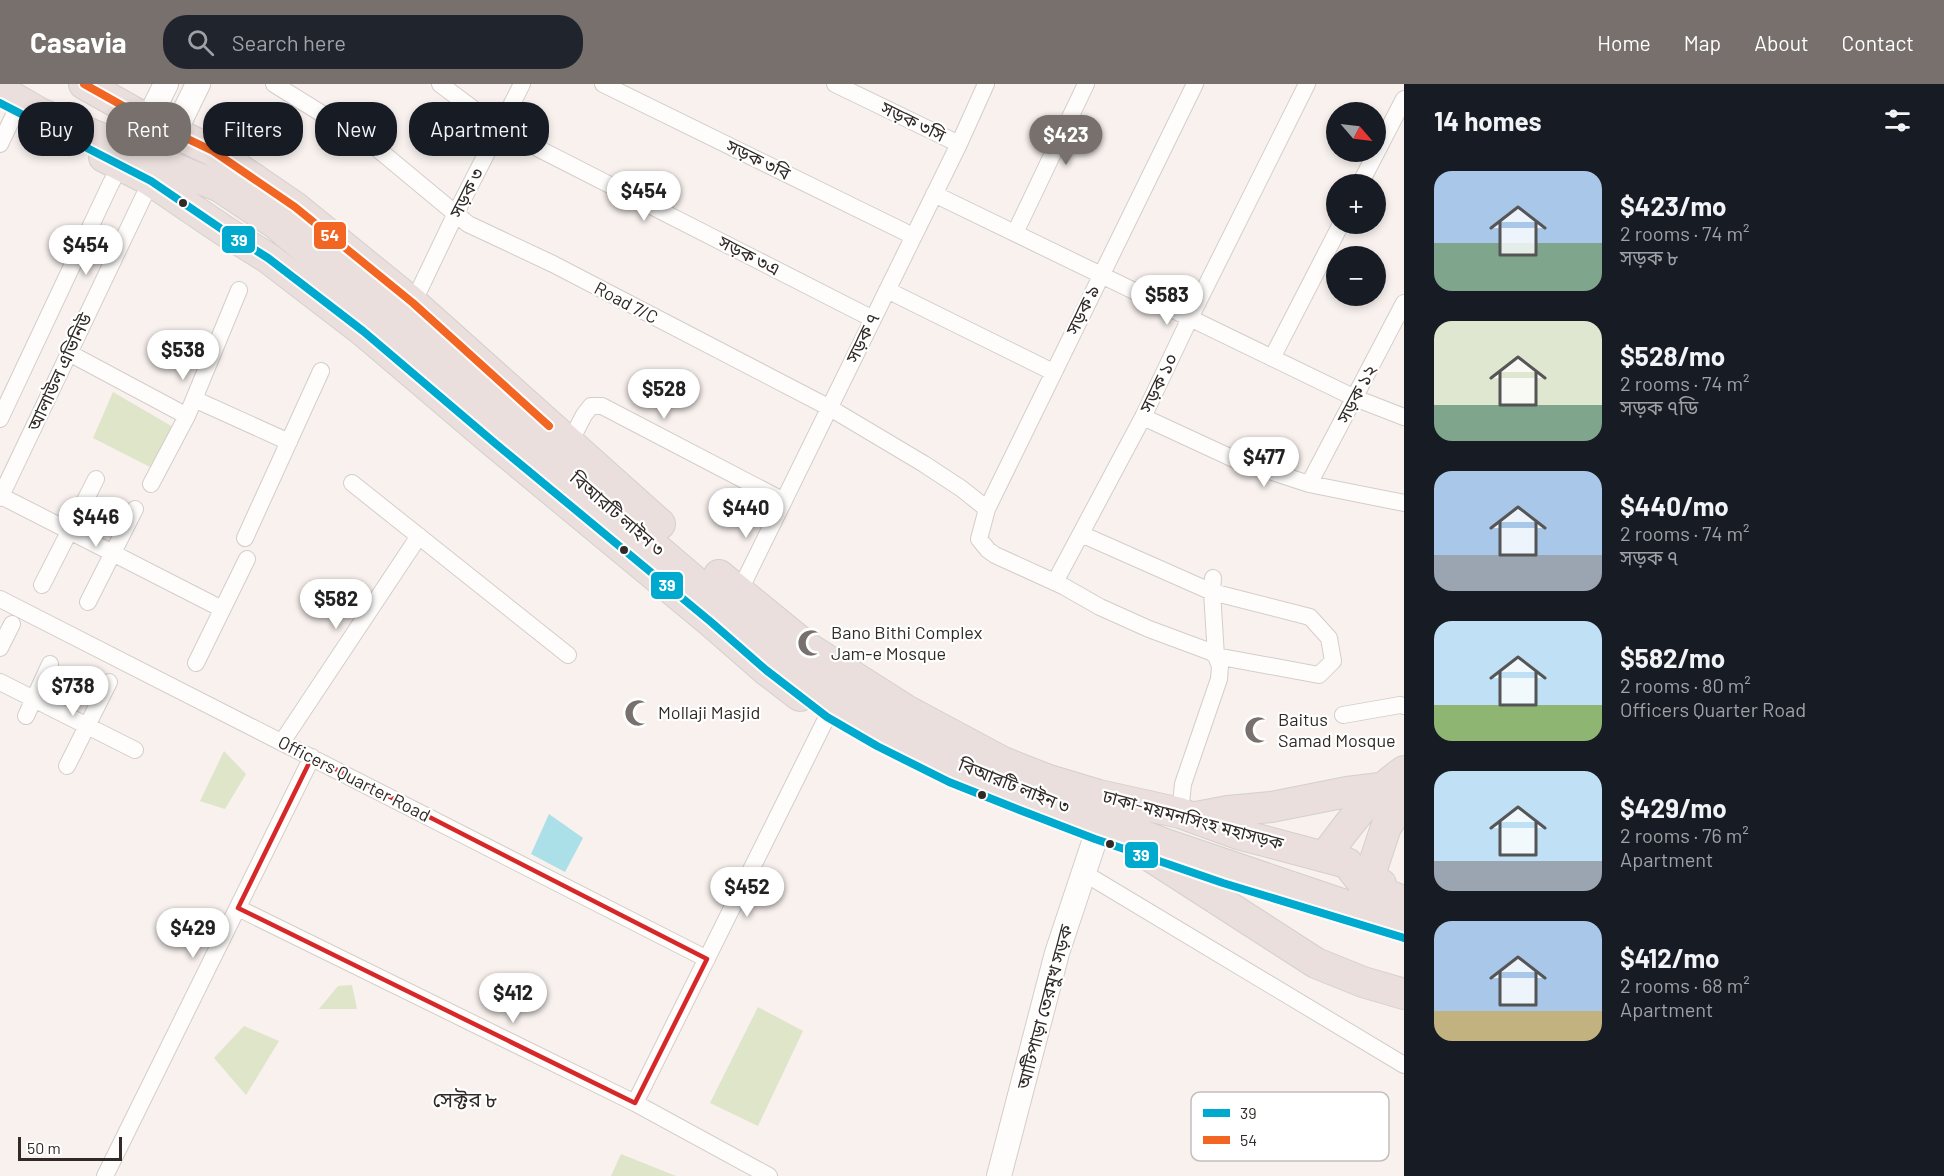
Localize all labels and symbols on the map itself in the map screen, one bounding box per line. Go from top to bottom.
street label: সড়ক ৩সি [877,96,950,146]
north arrow [1326,102,1386,162]
pin: $423 [1030,115,1102,166]
street label: সড়ক ৩বি [722,134,794,184]
street label: সড়ক ৩ [444,164,488,222]
pin: $454 [608,171,680,222]
unlabelled marker [177,197,189,209]
line badge: 54 [313,221,347,250]
pin: $454 [50,225,122,276]
line badge: 39 [221,225,256,254]
text: 54 [321,225,339,244]
text: 39 [230,230,248,249]
street label: সড়ক ৩এ [714,230,784,280]
pin: $583 [1131,275,1203,326]
street label: Road 7/C [591,276,662,328]
street label: সড়ক ৯ [1060,281,1104,339]
street label: আলাউল এভিনিউ [22,309,96,435]
street label: সড়ক ৭ [840,309,884,367]
pin: $538 [147,330,219,381]
street label: সড়ক ১০ [1134,349,1182,417]
street label: সড়ক ১২ [1331,360,1381,428]
pin: $528 [628,369,700,420]
pin: $477 [1228,437,1300,488]
street label: বিআরটি লাইন ৩ [565,466,670,560]
pin: $440 [710,488,782,539]
pin: $446 [60,497,132,548]
unlabelled marker [618,544,630,556]
line badge: 39 [650,571,684,600]
text: 39 [658,575,676,594]
pin: $582 [300,579,372,630]
place label: Bano Bithi Complex Jam-e Mosque [831,621,983,664]
mosque icon: Bano Bithi Complex Jam-e Mosque [796,628,826,658]
pin: $738 [37,666,109,717]
mosque icon: Mollaji Masjid [623,698,653,728]
place label: Mollaji Masjid [658,701,760,723]
place label: Baitus Samad Mosque [1278,708,1396,751]
mosque icon: Baitus Samad Mosque [1243,715,1273,745]
street label: Officers Quarter Road [275,730,434,826]
street label: বিআরটি লাইন ৩ [955,752,1074,817]
street label: ঢাকা-ময়মনসিংহ মহাসড়ক [1099,784,1287,854]
unlabelled marker [976,789,988,801]
unlabelled marker [1104,838,1116,850]
line badge: 39 [1124,841,1159,869]
text: 39 [1132,845,1150,864]
pin: $452 [711,867,783,918]
pin: $429 [157,908,229,959]
street label: আটিপাড়া তেরমুখ সড়ক [1011,922,1078,1093]
pin: $412 [477,973,549,1024]
district label: সেক্টর ৮ [432,1086,498,1111]
legend [1191,1092,1389,1161]
text: 39 [1240,1103,1257,1122]
text: 54 [1240,1130,1257,1149]
scale bar [18,1134,122,1162]

